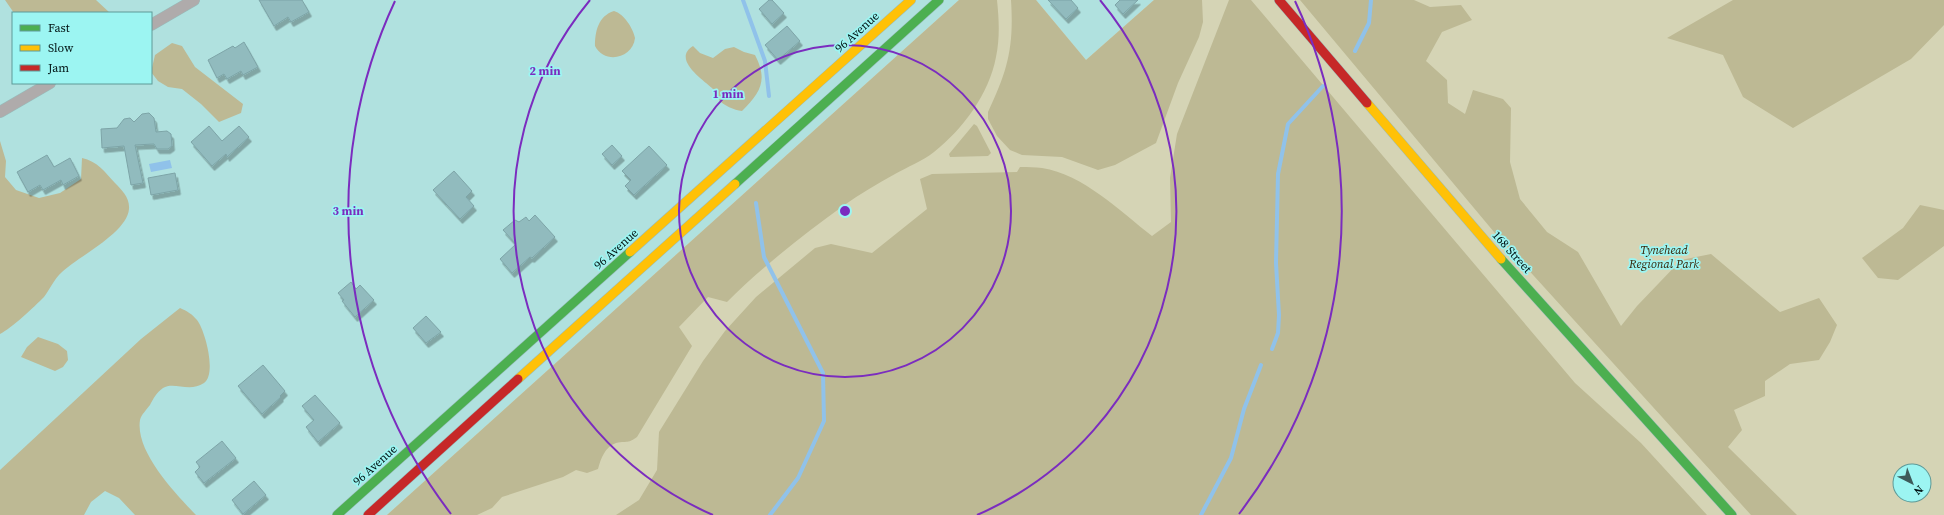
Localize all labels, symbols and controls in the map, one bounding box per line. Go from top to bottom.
street label: 96 Avenue [832,8,882,56]
legend [12,12,152,84]
text: Fast [48,20,70,36]
text: Slow [48,40,74,56]
text: Jam [47,60,69,76]
text: 2 min [529,63,561,79]
text: 1 min [712,86,744,102]
text: 3 min [332,203,364,219]
centre of rings [838,204,852,218]
street label: 96 Avenue [591,225,641,273]
street label: 168 Street [1489,227,1535,277]
park label: Tynehead Regional Park [1628,242,1699,272]
street label: 96 Avenue [350,441,400,489]
north arrow [1892,463,1932,503]
text: N [1910,482,1926,498]

